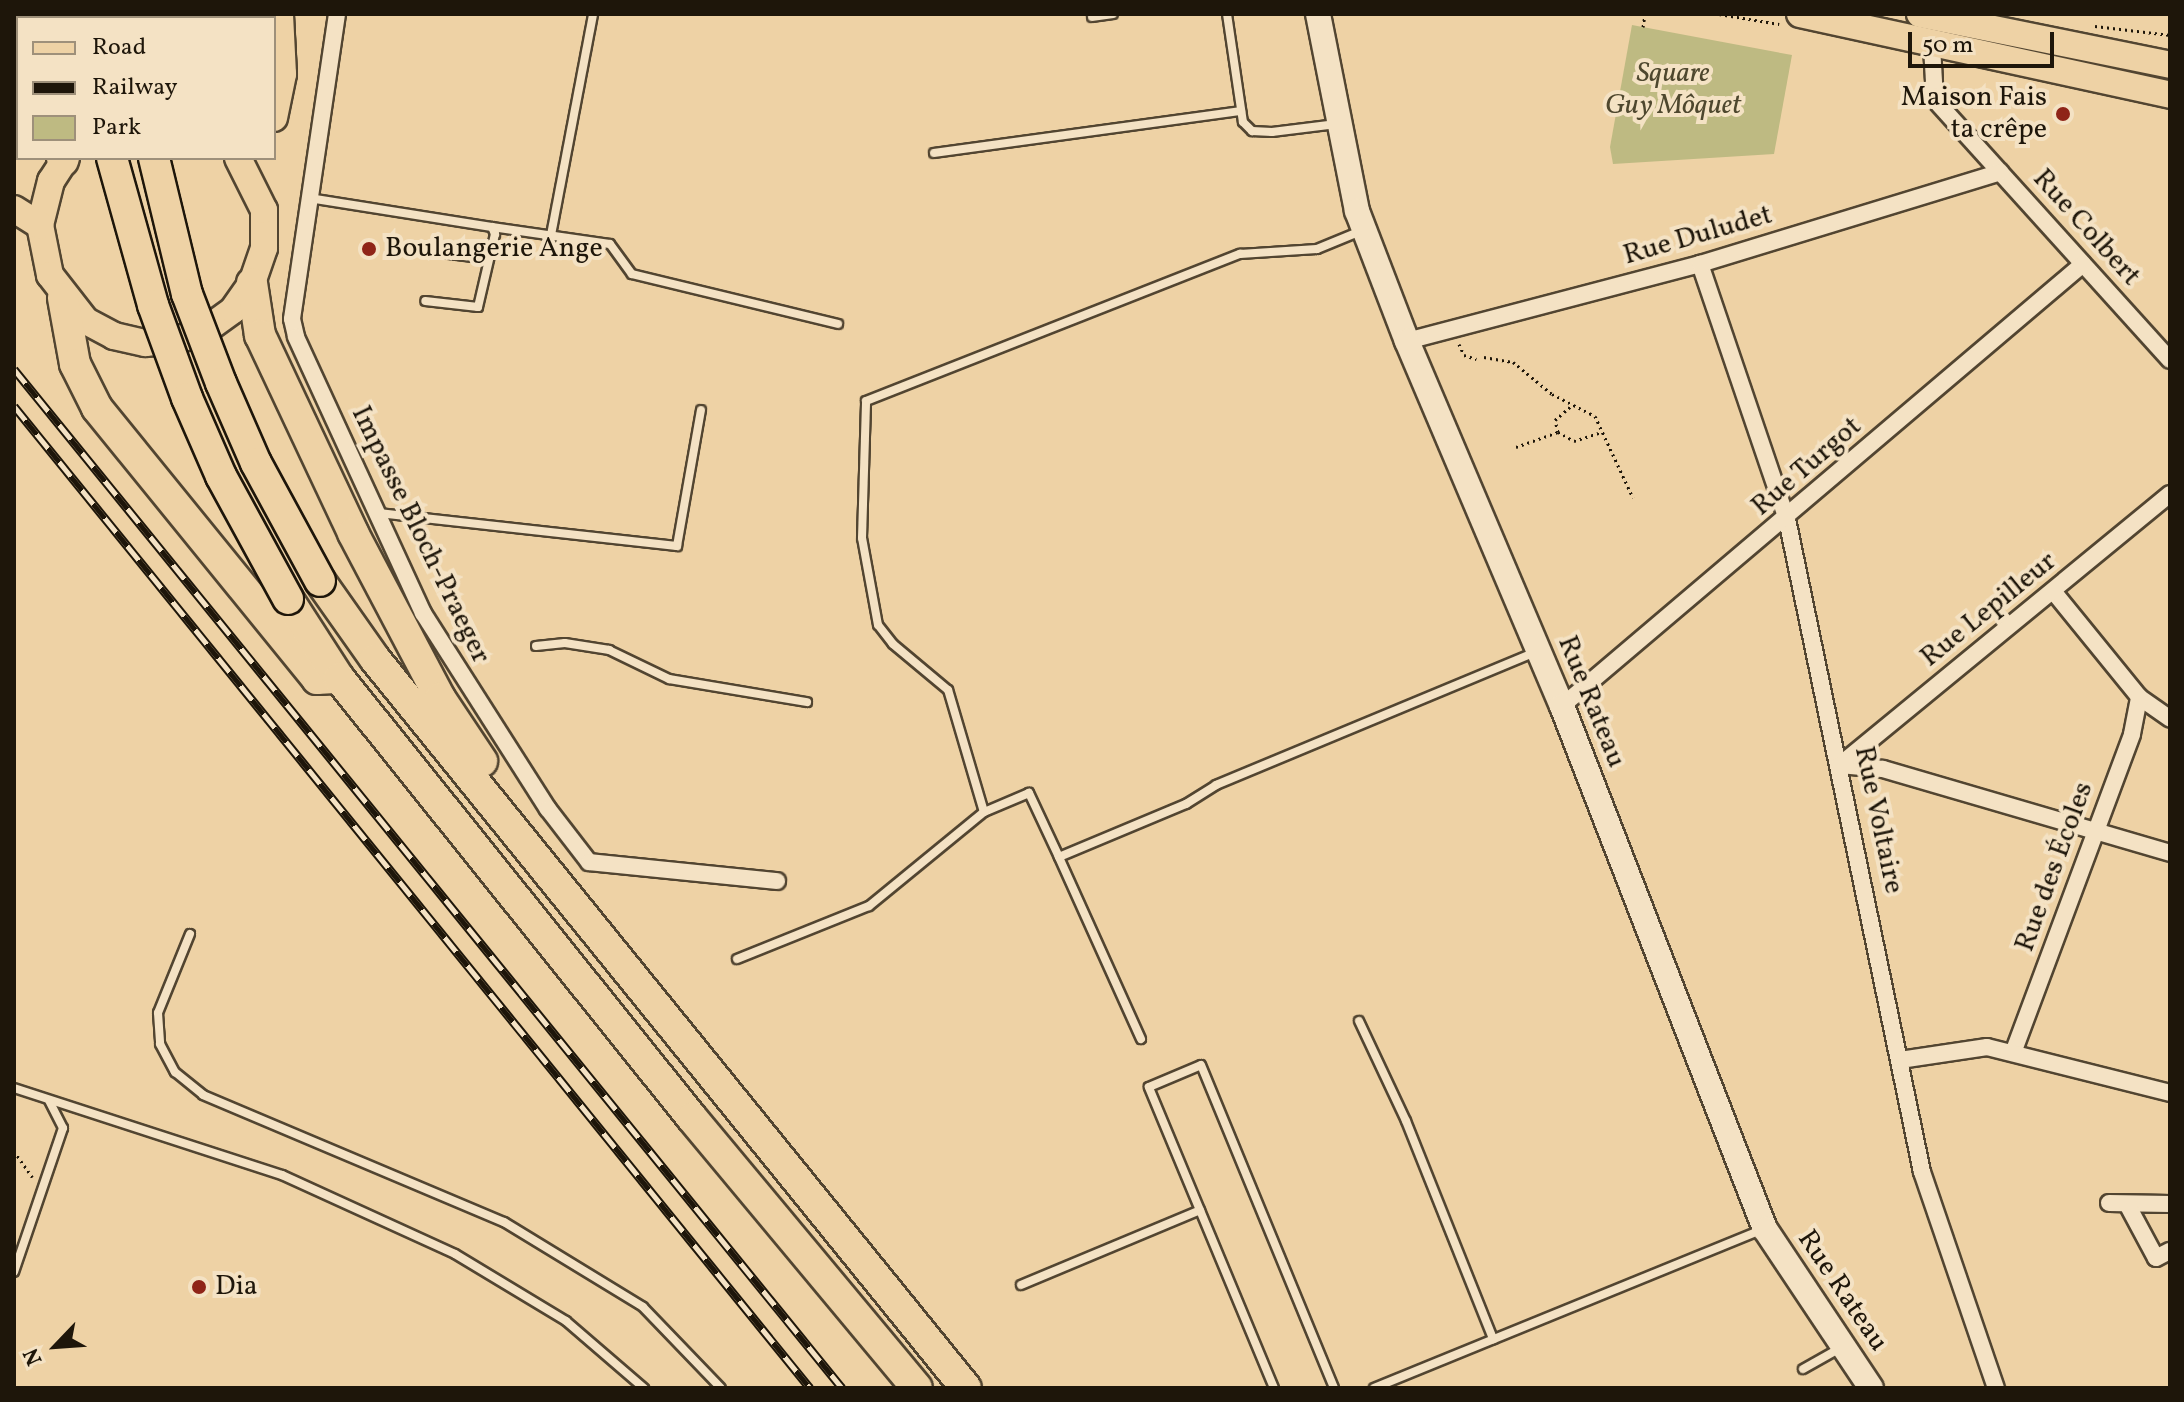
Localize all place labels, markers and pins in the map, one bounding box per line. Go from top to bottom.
place label: Maison Fais ta crêpe [1901,81,2047,147]
marker: Maison Fais ta crêpe [2054,105,2072,123]
place label: Boulangerie Ange [385,232,603,266]
marker: Boulangerie Ange [360,240,378,258]
place label: Dia [215,1270,258,1304]
marker: Dia [190,1278,208,1296]

